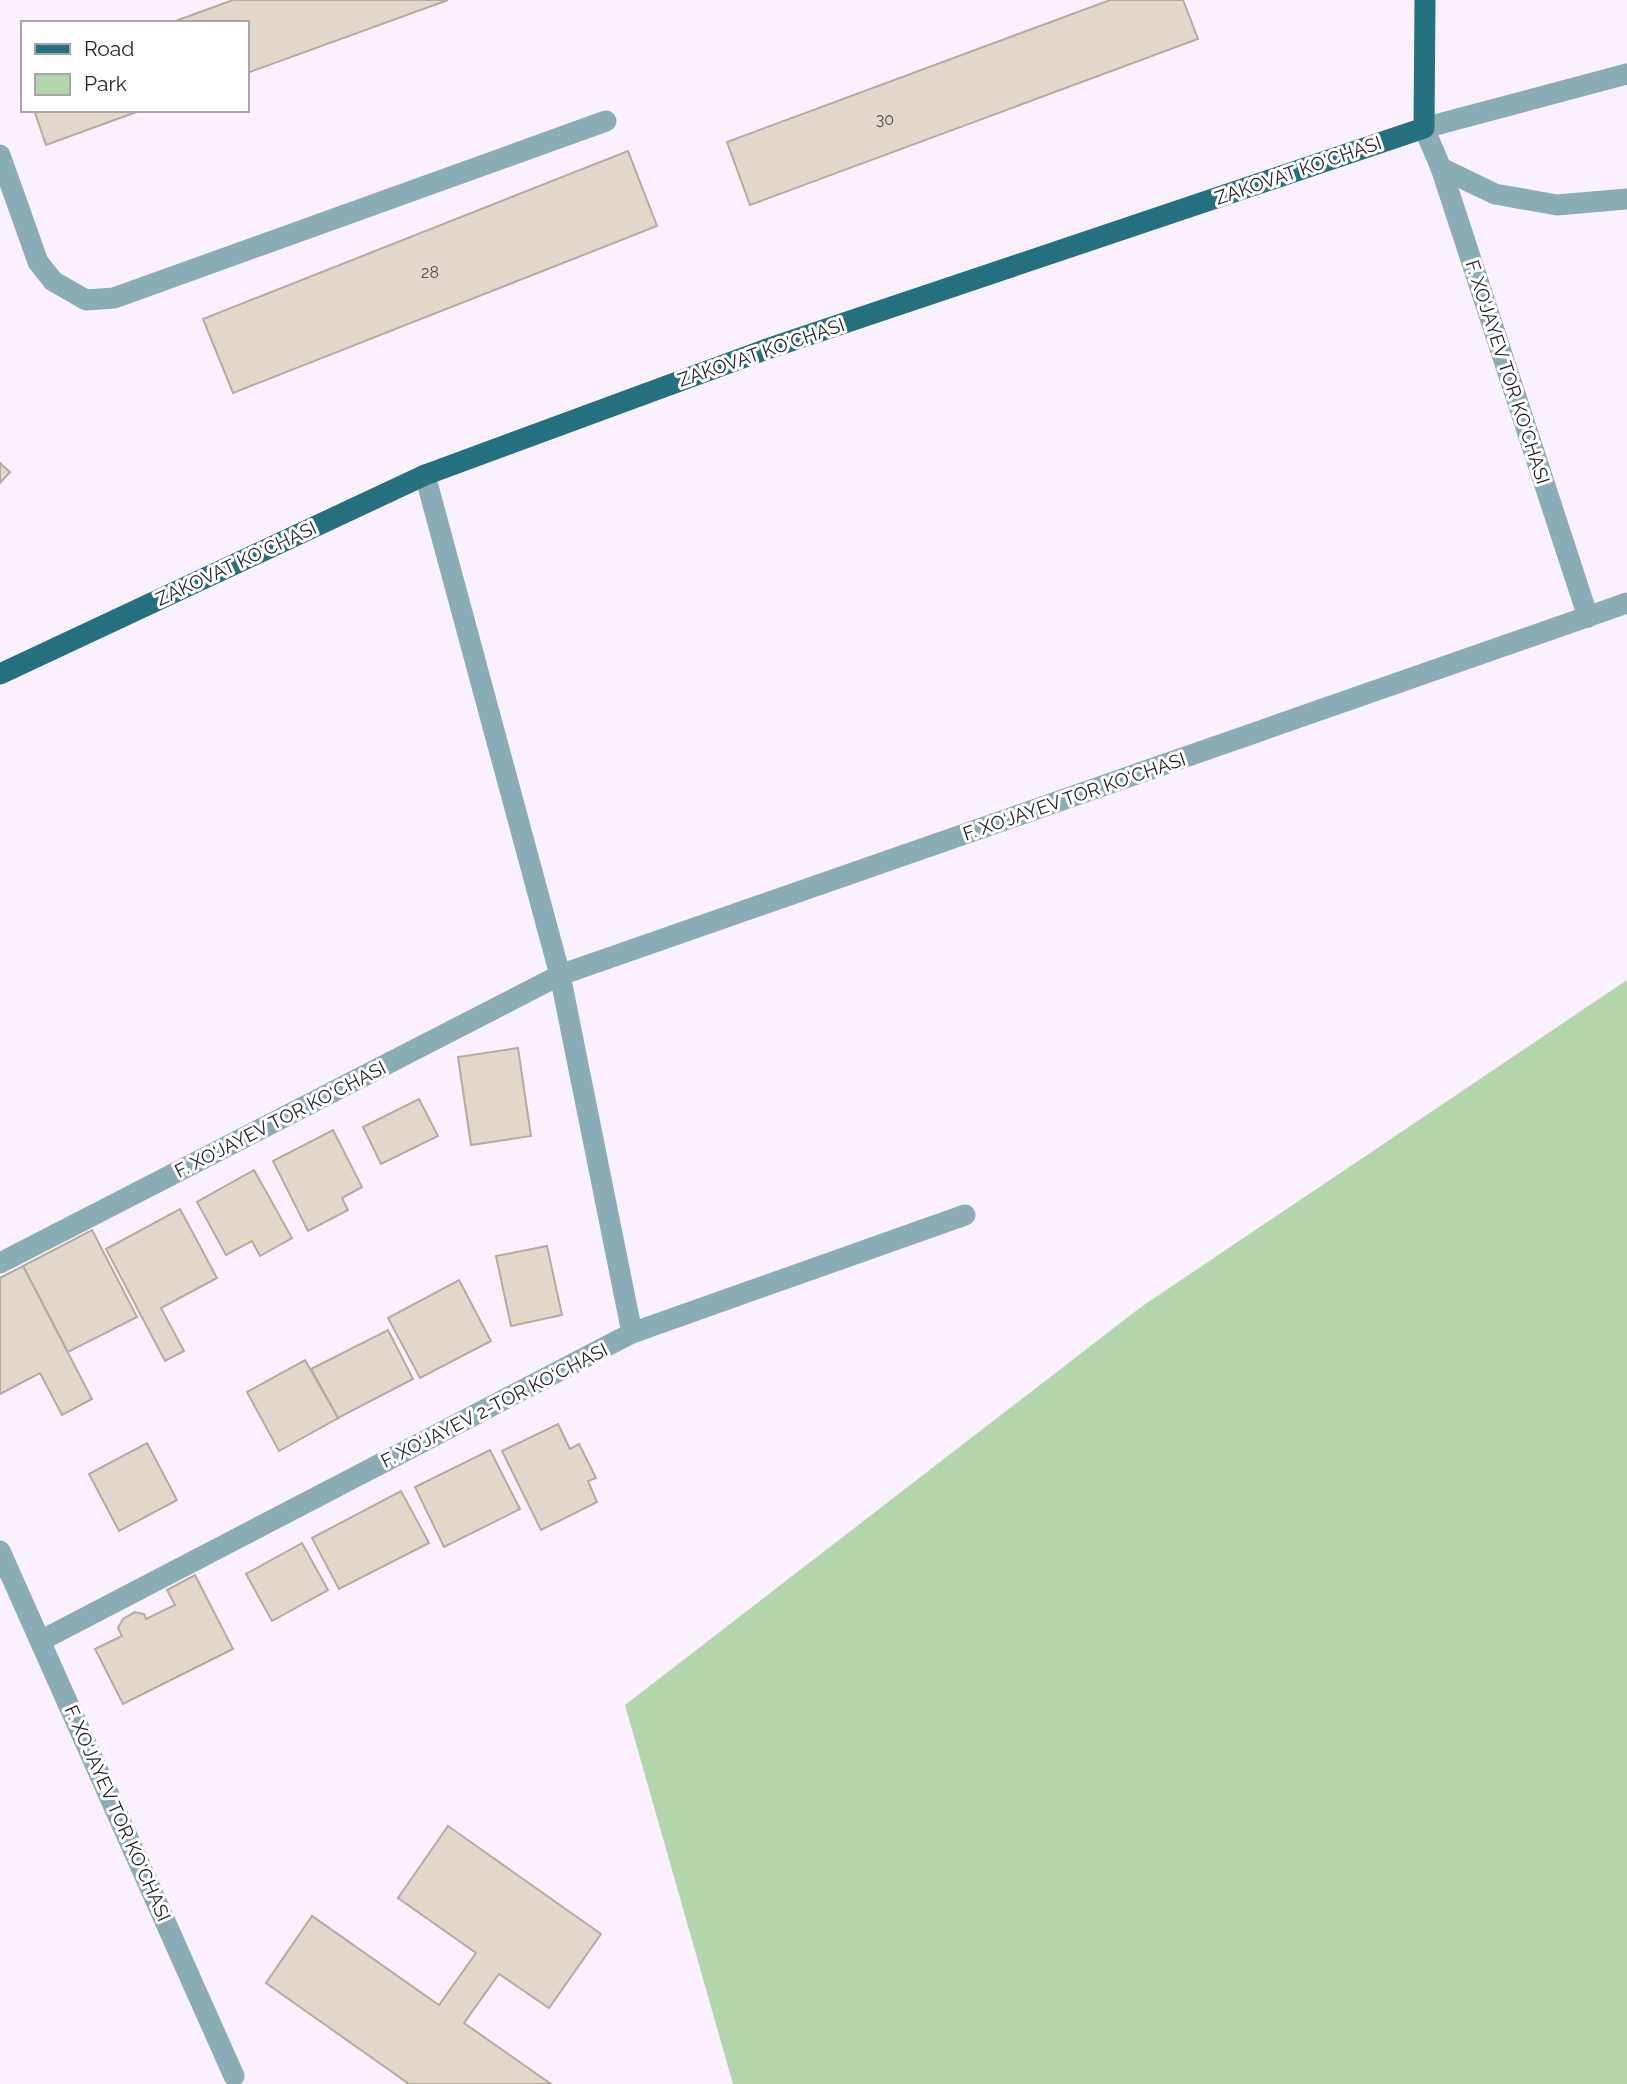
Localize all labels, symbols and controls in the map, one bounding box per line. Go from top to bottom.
legend [21,21,248,112]
text: Road [84,36,134,61]
text: Park [84,71,127,96]
house number: 30 [876,110,894,129]
street label: ZAKOVAT KO'CHASI [1212,131,1384,209]
street label: F. XO‘JAYEV TOR KO‘CHASI [1461,257,1555,487]
house number: 28 [421,263,439,282]
street label: ZAKOVAT KO'CHASI [675,313,847,391]
street label: ZAKOVAT KO'CHASI [152,516,320,610]
street label: F. XO‘JAYEV TOR KO‘CHASI [960,748,1188,844]
street label: F. XO‘JAYEV TOR KO‘CHASI [171,1056,389,1182]
street label: F. XO‘JAYEV 2-TOR KO‘CHASI [377,1338,611,1472]
street label: F. XO‘JAYEV TOR KO‘CHASI [60,1702,176,1924]

